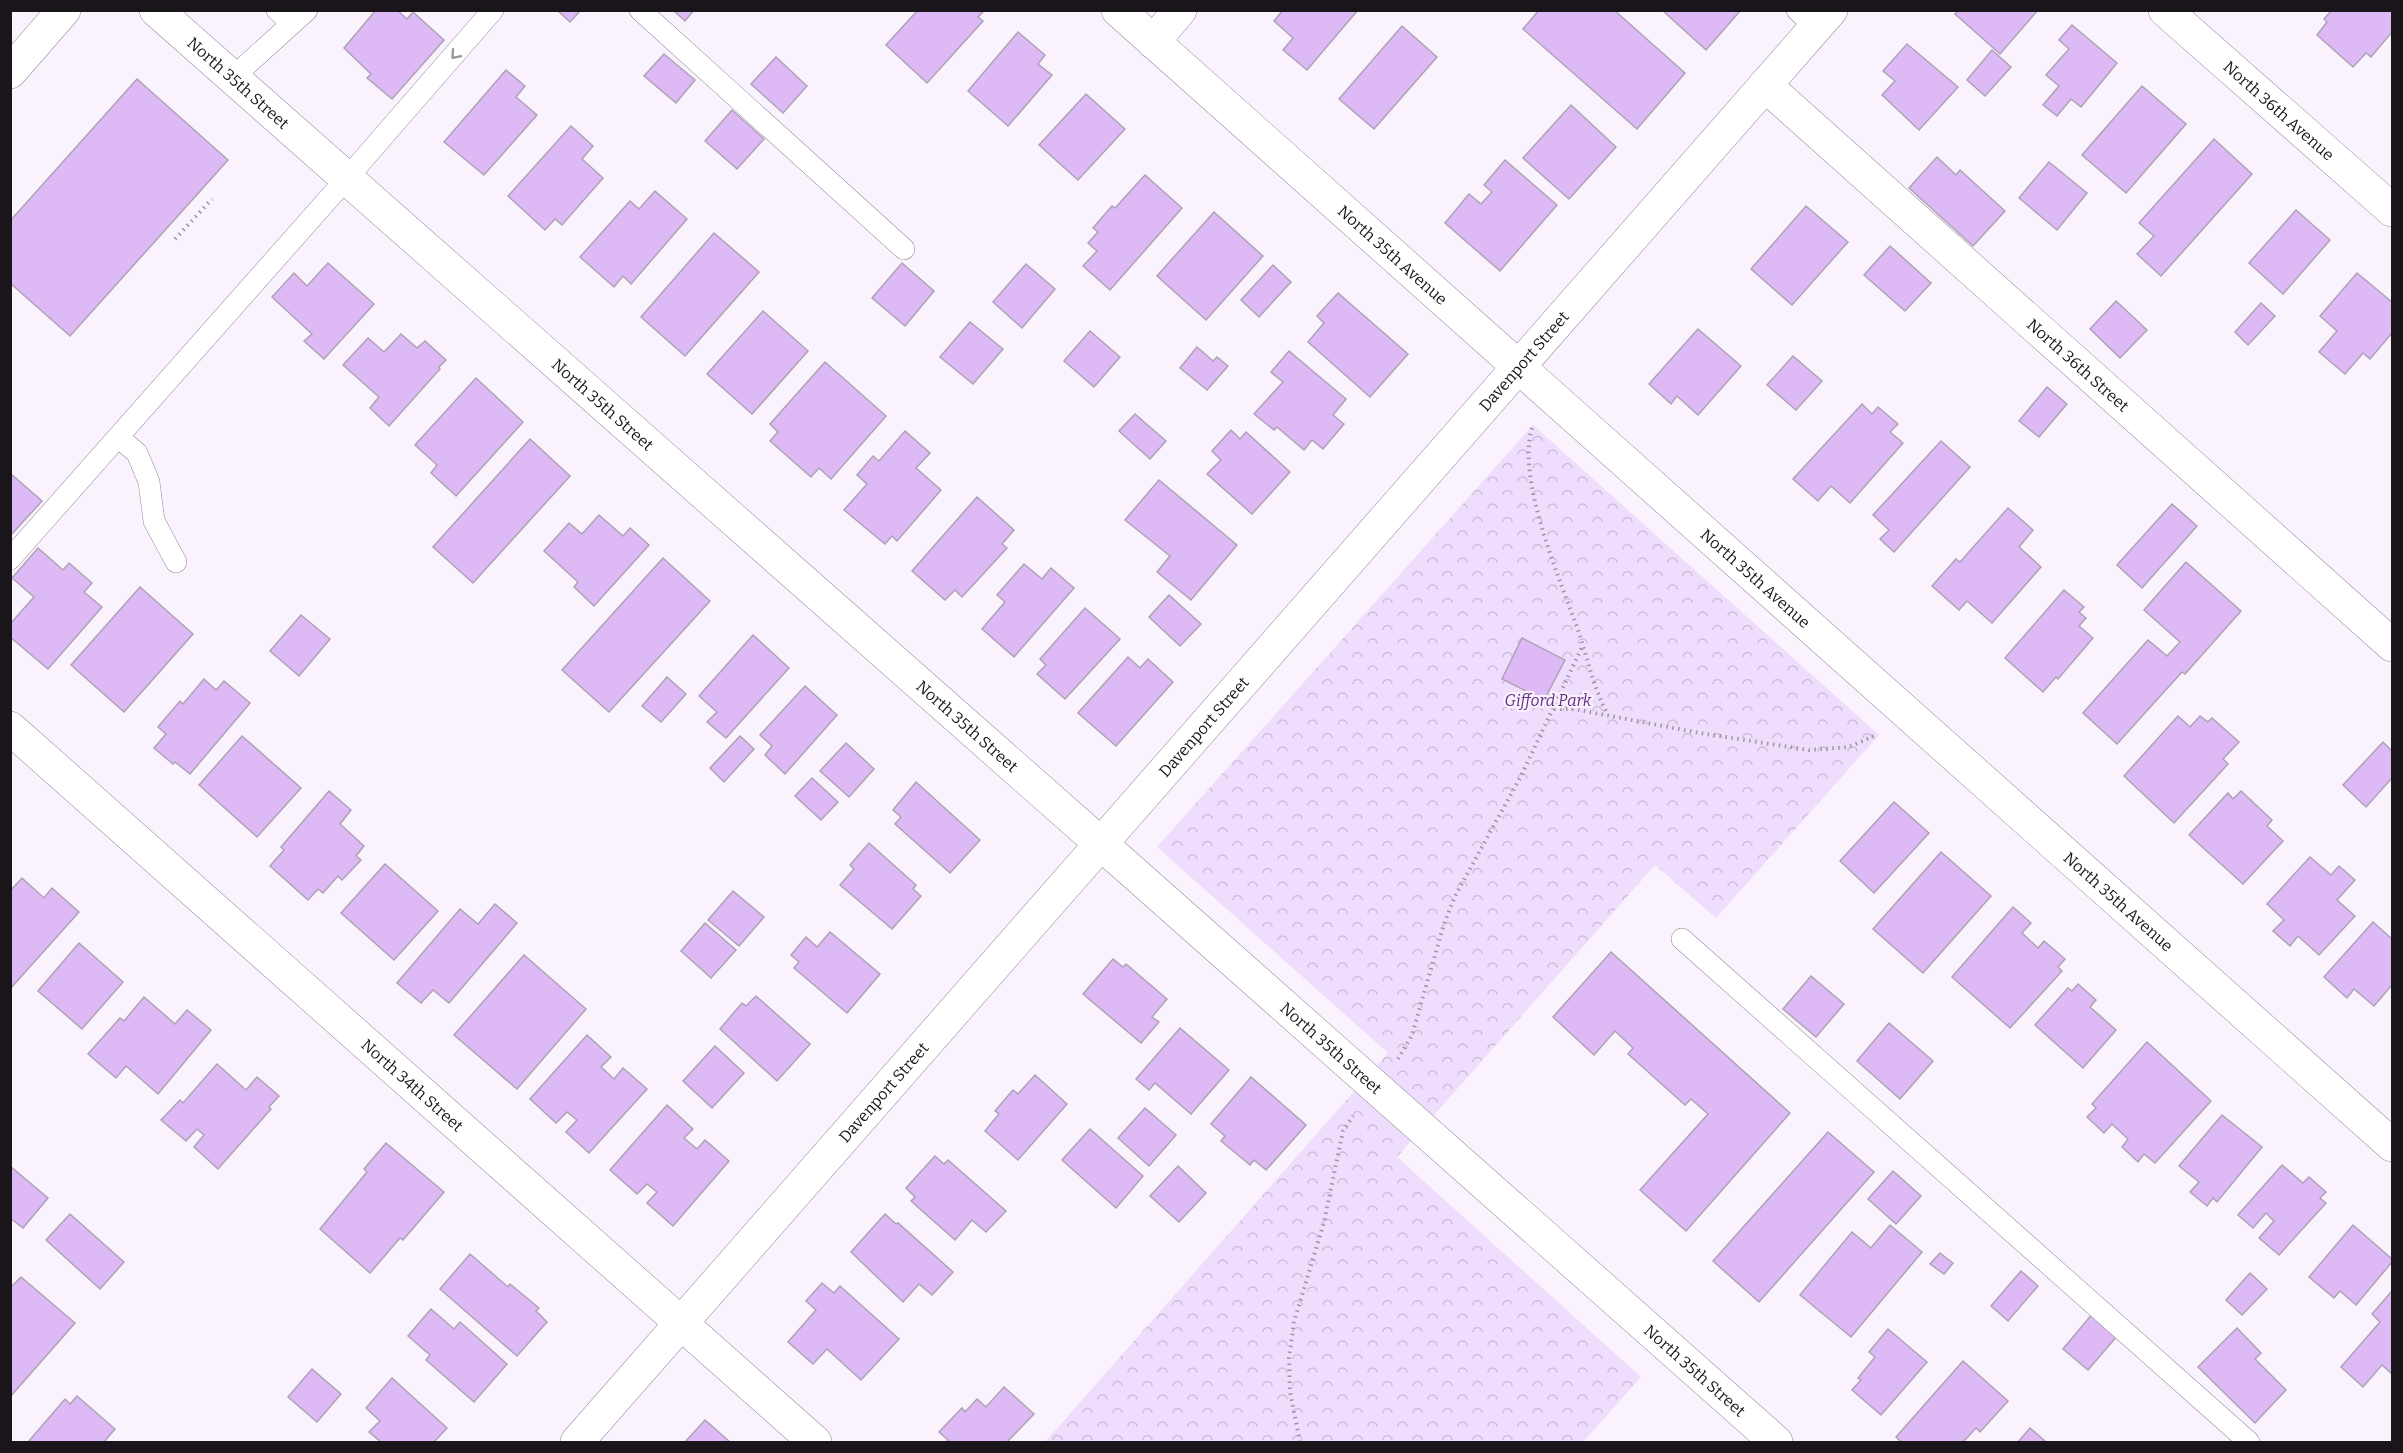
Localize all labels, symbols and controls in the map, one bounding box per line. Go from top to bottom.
street label: North 35th Street [184,33,293,133]
one-way arrow [451,48,462,59]
street label: North 36th Avenue [2220,57,2338,164]
street label: North 35th Avenue [1334,201,1451,309]
street label: Davenport Street [1475,307,1573,415]
street label: North 36th Street [2023,314,2133,415]
street label: North 35th Street [548,354,658,454]
street label: North 35th Avenue [1697,524,1814,632]
street label: Davenport Street [1155,673,1253,780]
street label: North 35th Street [913,676,1022,776]
park label: Gifford Park [1504,691,1592,710]
street label: North 35th Avenue [2060,848,2177,955]
street label: North 35th Street [1277,998,1386,1098]
street label: North 34th Street [358,1035,468,1135]
street label: Davenport Street [834,1038,932,1146]
street label: North 35th Street [1640,1320,1750,1420]

